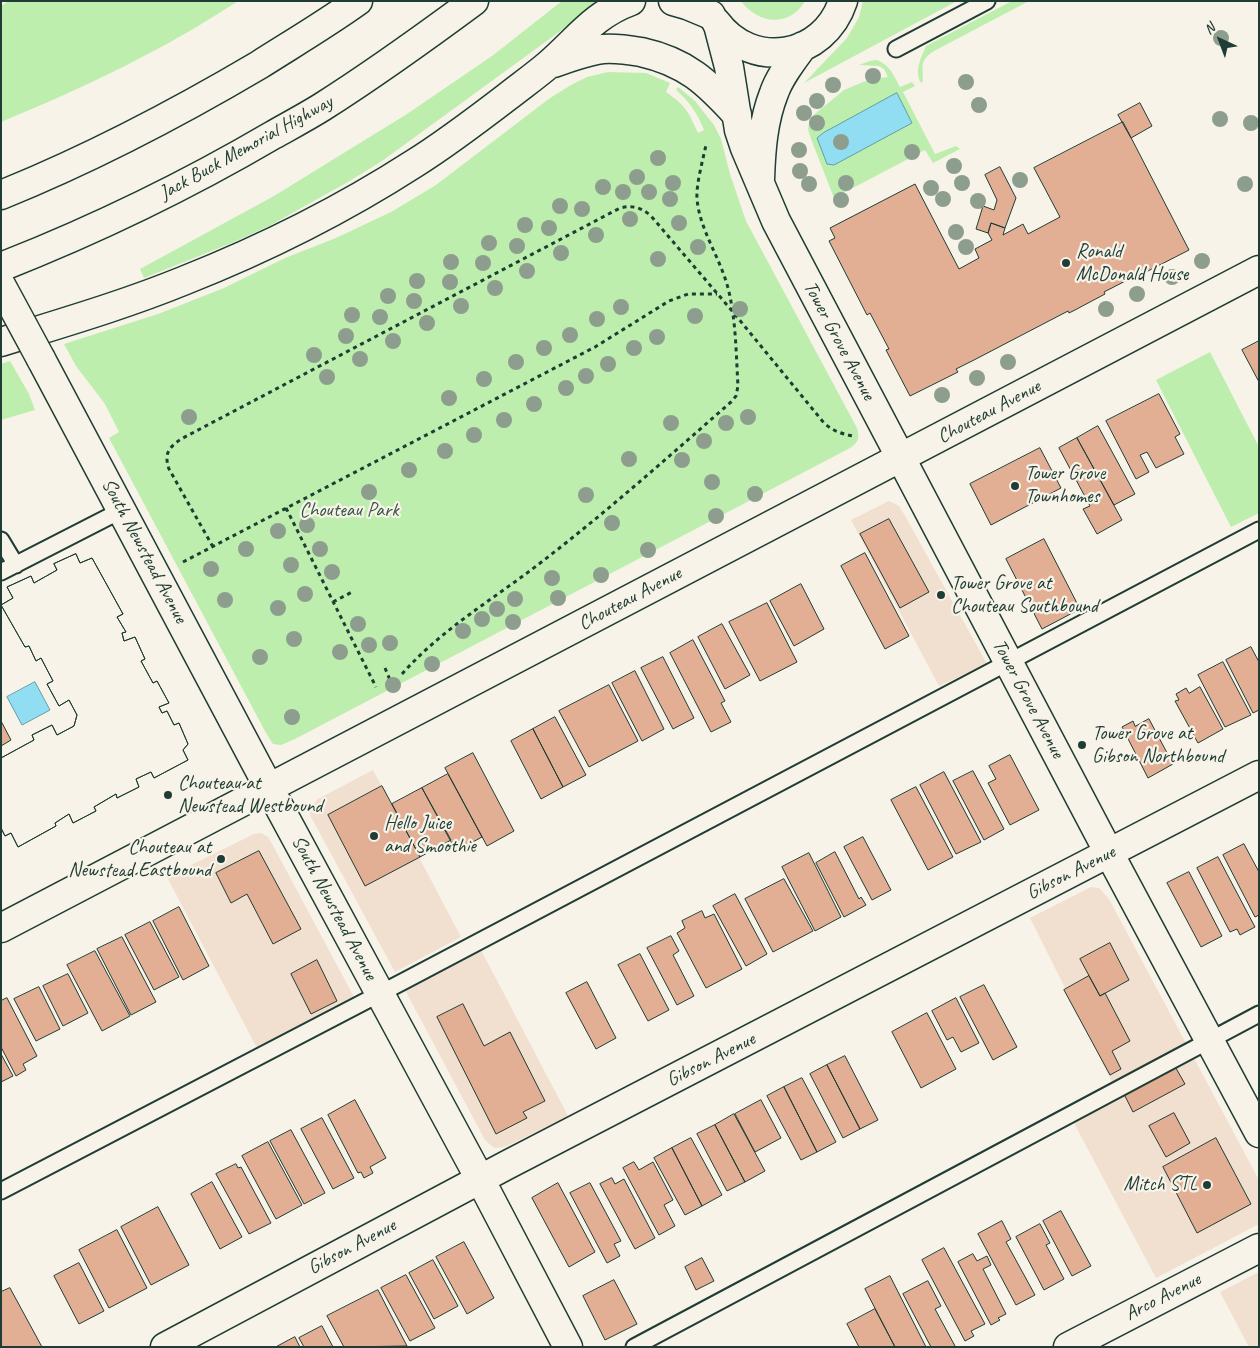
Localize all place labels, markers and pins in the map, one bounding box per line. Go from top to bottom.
place label: Ronald McDonald House [1076,240,1188,287]
marker: Ronald McDonald House [1060,257,1072,269]
place label: Tower Grove Townhomes [1025,462,1105,509]
marker: Tower Grove Townhomes [1009,480,1021,492]
place label: Tower Grove at Chouteau Southbound [951,572,1098,619]
marker: Tower Grove at Chouteau Southbound [935,589,947,601]
place label: Tower Grove at Gibson Northbound [1092,722,1224,769]
marker: Tower Grove at Gibson Northbound [1076,739,1088,751]
place label: Chouteau at Newstead Westbound [178,772,322,819]
marker: Chouteau at Newstead Westbound [162,789,174,801]
place label: Hello Juice and Smoothie [384,812,476,859]
marker: Hello Juice and Smoothie [368,830,380,842]
place label: Chouteau at Newstead Eastbound [68,836,211,883]
marker: Chouteau at Newstead Eastbound [215,853,227,865]
place label: Mitch STL [1124,1173,1197,1197]
marker: Mitch STL [1201,1179,1213,1191]

